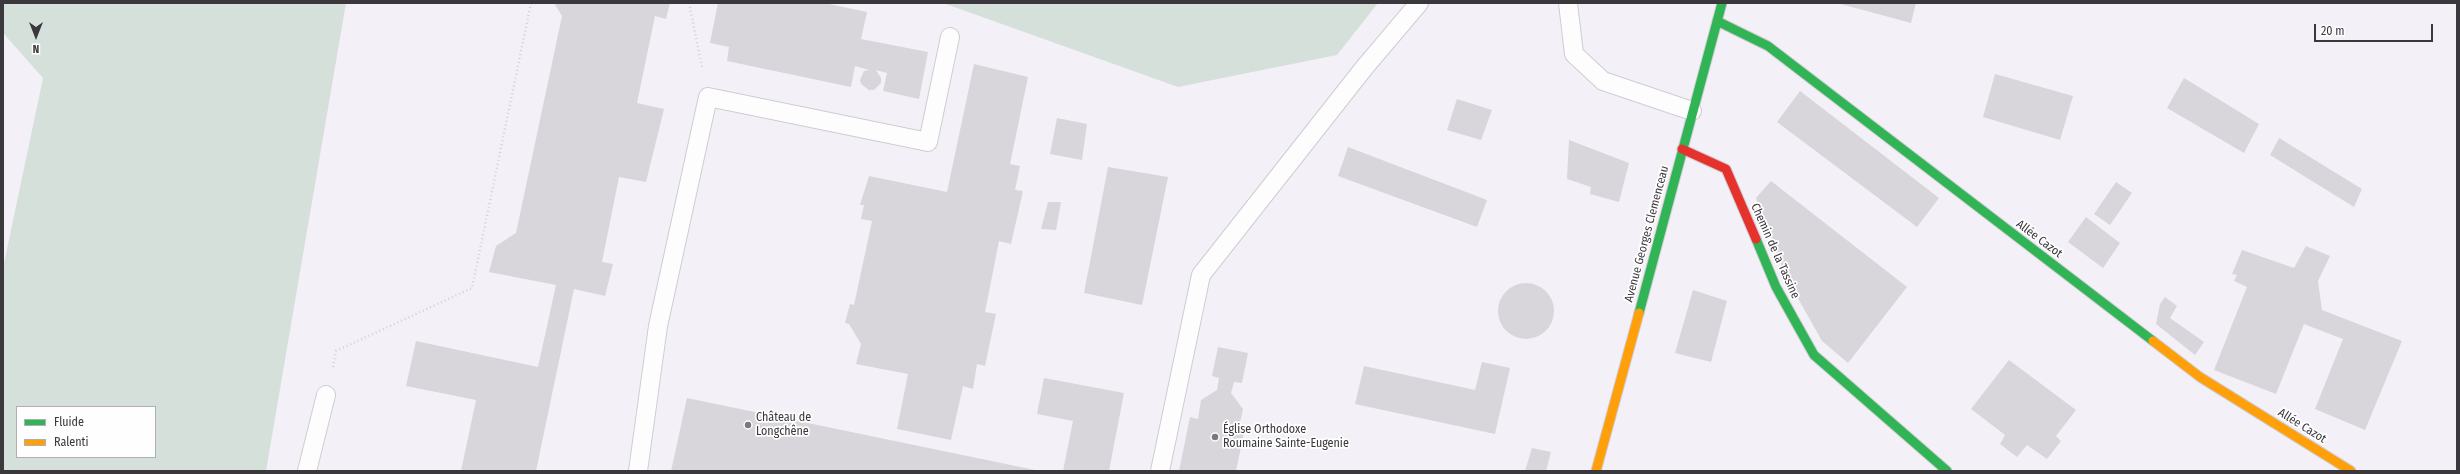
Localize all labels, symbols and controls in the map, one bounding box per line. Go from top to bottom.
north arrow [16,16,56,56]
scale bar [2316,16,2435,42]
text: 20 m [2321,24,2345,38]
text: N [33,42,39,55]
street label: Avenue Georges Clemenceau [1622,164,1672,304]
street label: Chemin de la Tassine [1748,201,1802,301]
street label: Allée Cazot [2013,217,2065,261]
legend [16,406,156,458]
street label: Allée Cazot [2275,406,2329,446]
place label: Château de Longchêne [756,411,811,439]
text: Fluide [54,415,84,429]
marker: Château de Longchêne [743,420,753,430]
place label: Église Orthodoxe Roumaine Sainte-Eugenie [1223,423,1349,451]
marker: Église Orthodoxe Roumaine Sainte-Eugenie [1210,432,1220,442]
text: Ralenti [54,435,89,449]

